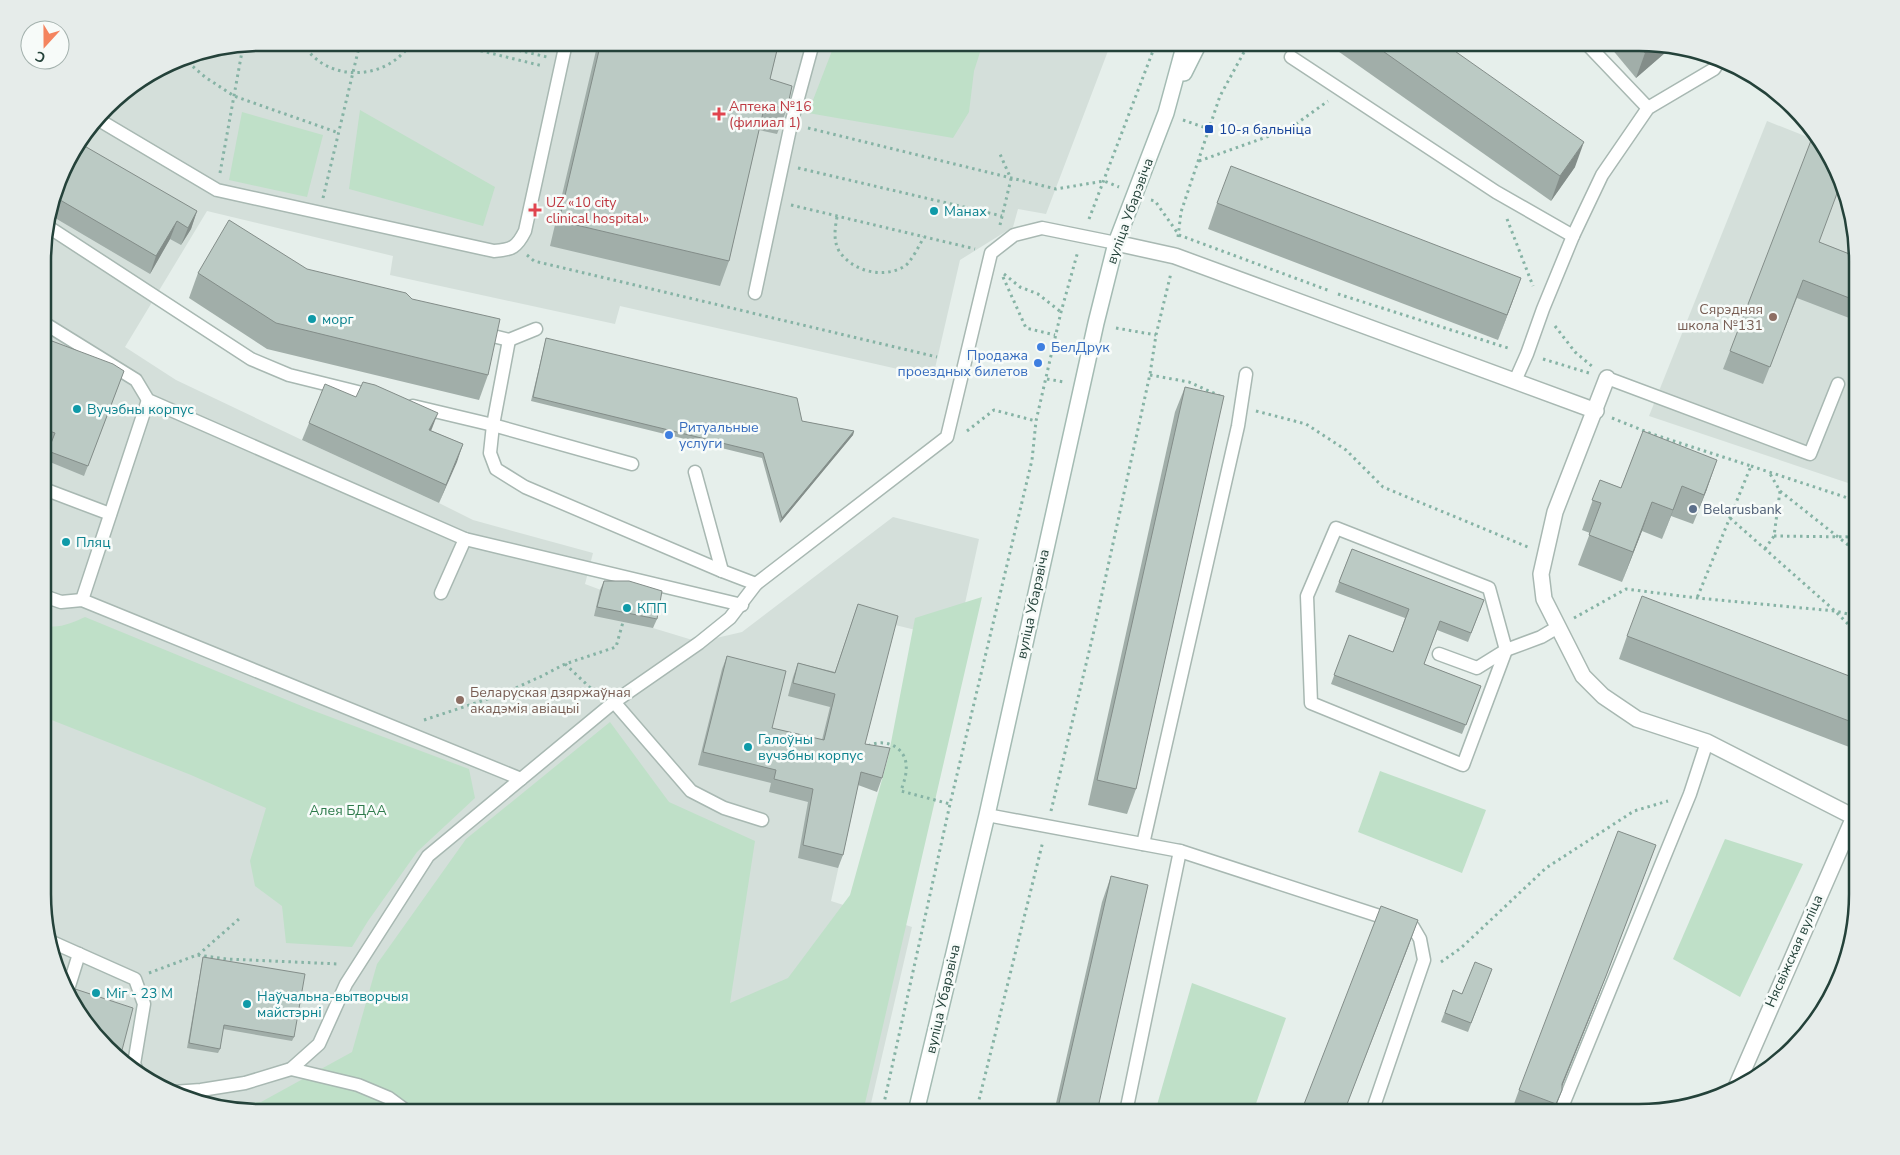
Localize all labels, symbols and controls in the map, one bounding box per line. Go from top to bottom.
north arrow [20,20,70,70]
text: С [32,46,48,67]
place label: Аптека №16 (филиал 1) [729,97,812,132]
marker: Аптека №16 (филиал 1) [713,108,725,120]
place label: 10-я бальніца [1219,120,1311,139]
marker: 10-я бальніца [1203,123,1215,135]
street label: вуліца Убарэвіча [1102,155,1158,267]
place label: UZ «10 city clinical hospital» [546,193,649,228]
place label: Манах [944,202,987,221]
marker: UZ «10 city clinical hospital» [528,203,542,217]
marker: Манах [928,205,940,217]
place label: Сярэдняя школа №131 [1677,300,1763,335]
place label: морг [322,310,354,329]
marker: Сярэдняя школа №131 [1767,311,1779,323]
marker: морг [306,313,318,325]
place label: БелДрук [1051,338,1110,357]
marker: БелДрук [1035,341,1047,353]
place label: Продажа проездных билетов [898,346,1028,381]
marker: Продажа проездных билетов [1032,357,1044,369]
place label: Вучэбны корпус [87,400,194,419]
marker: Вучэбны корпус [71,403,83,415]
place label: Ритуальные услуги [679,418,758,453]
marker: Ритуальные услуги [663,429,675,441]
place label: Belarusbank [1703,500,1783,519]
marker: Belarusbank [1687,503,1699,515]
place label: Пляц [76,533,111,552]
marker: Пляц [60,536,72,548]
street label: вуліца Убарэвіча [1012,548,1054,660]
place label: КПП [637,599,667,618]
marker: КПП [621,602,633,614]
place label: Беларуская дзяржаўная акадэмія авіацыі [470,683,631,718]
marker: Беларуская дзяржаўная акадэмія авіацыі [454,694,466,706]
place label: Галоўны вучэбны корпус [758,730,864,765]
marker: Галоўны вучэбны корпус [742,741,754,753]
park label: Алея БДАА [309,801,387,820]
street label: Нясвіжская вуліца [1761,892,1827,1010]
street label: вуліца Убарэвіча [921,943,965,1055]
place label: Міг - 23 М [106,984,173,1003]
marker: Міг - 23 М [90,987,102,999]
place label: Наўчальна-вытворчыя майстэрні [257,987,409,1022]
marker: Наўчальна-вытворчыя майстэрні [241,998,253,1010]

